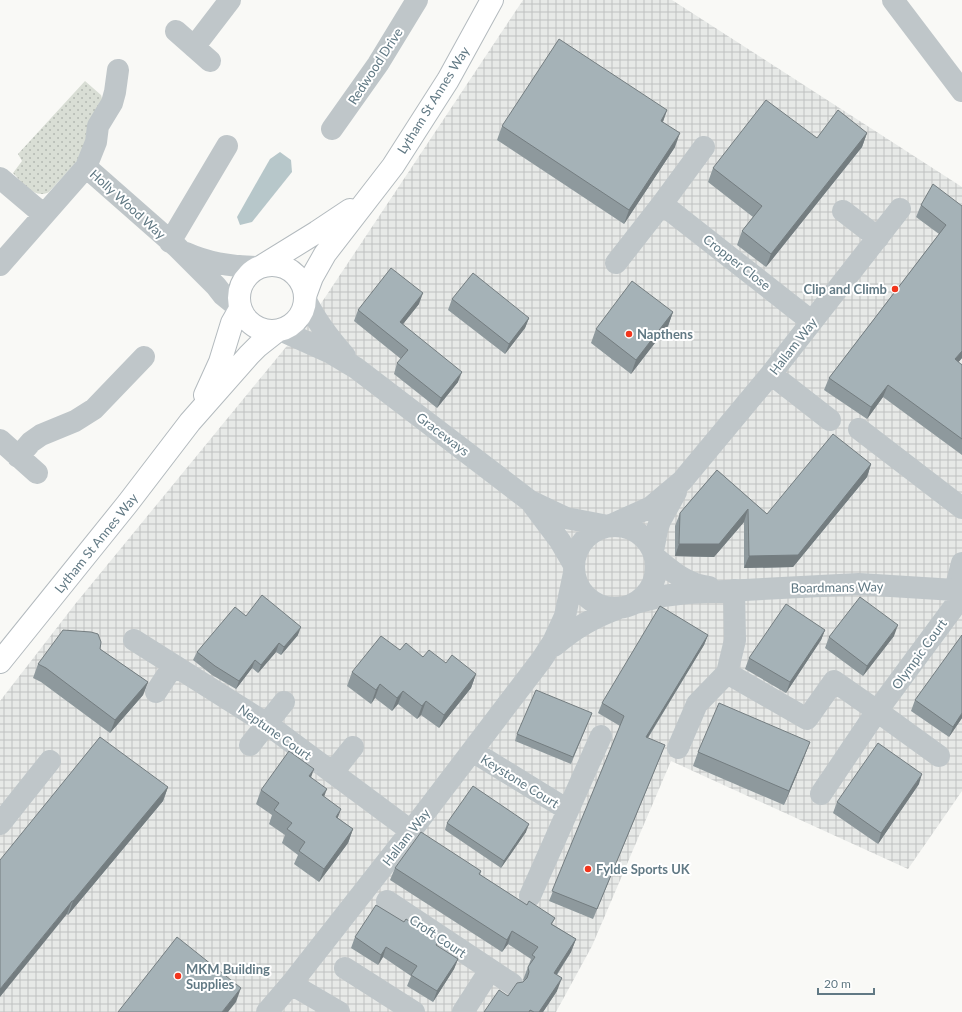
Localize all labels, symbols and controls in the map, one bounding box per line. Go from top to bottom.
street label: Redwood Drive [344,24,406,107]
street label: Lytham St Annes Way [393,43,473,157]
street label: Holly Wood Way [87,166,169,242]
street label: Cropper Close [700,231,774,293]
place label: Clip and Climb [803,281,887,297]
marker: Clip and Climb [890,284,900,294]
street label: Hallam Way [766,314,821,378]
place label: Napthens [637,326,693,342]
marker: Napthens [624,329,634,339]
street label: Graceways [413,409,473,459]
street label: Lytham St Annes Way [51,490,141,596]
street label: Boardmans Way [790,578,884,596]
street label: Olympic Court [888,615,950,692]
street label: Neptune Court [235,701,315,763]
street label: Keystone Court [478,751,562,812]
street label: Hallam Way [379,805,434,869]
place label: Fylde Sports UK [596,861,691,877]
marker: Fylde Sports UK [583,864,593,874]
street label: Croft Court [407,911,470,961]
place label: MKM Building Supplies [186,961,270,992]
scale bar [818,970,874,996]
marker: MKM Building Supplies [173,971,183,981]
text: 20 m [824,976,851,991]

